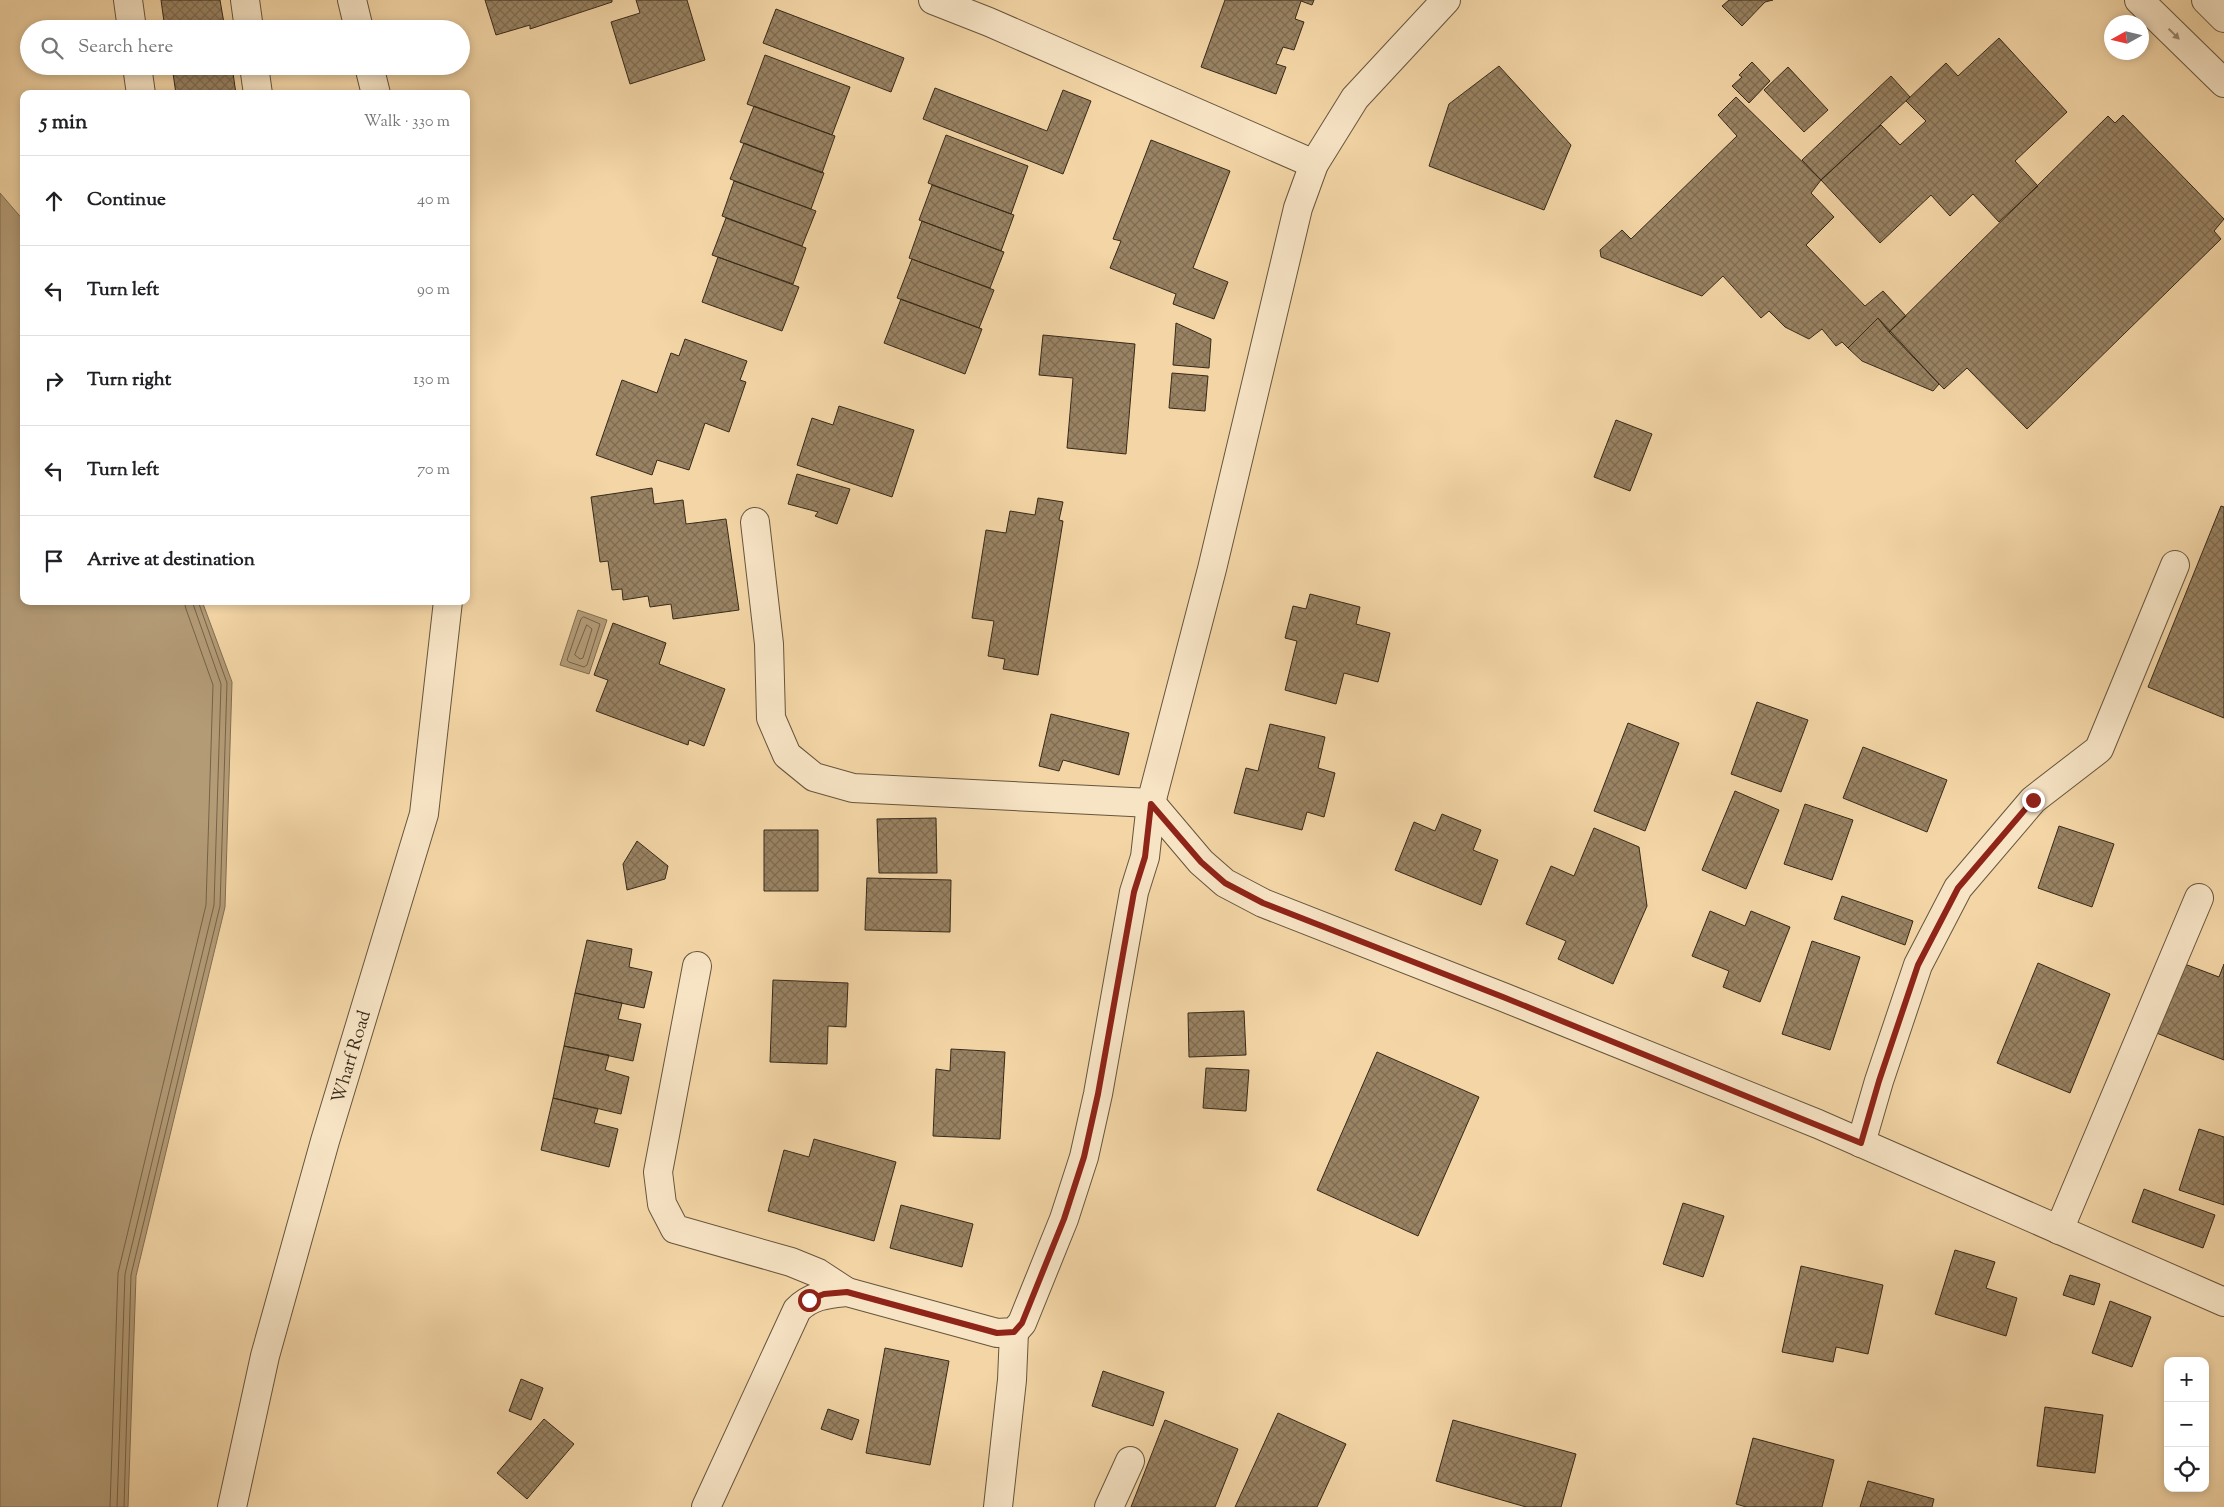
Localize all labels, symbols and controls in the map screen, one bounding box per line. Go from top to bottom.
north arrow [2104,15,2149,60]
search box [20,20,470,75]
one-way arrow [2168,28,2180,40]
icon: search [38,34,66,62]
text: Search here [78,34,173,61]
text: 5 min [40,108,87,138]
text: Walk · 330 m [364,111,450,134]
icon: ahead [40,187,68,215]
text: Continue [87,187,166,214]
text: 40 m [417,189,450,212]
icon: left [40,277,68,305]
text: Turn left [87,277,159,304]
text: 90 m [417,279,450,302]
icon: right [40,367,68,395]
text: Turn right [87,367,171,394]
text: 130 m [413,369,450,392]
icon: left [40,457,68,485]
text: Turn left [87,457,159,484]
text: 70 m [417,459,450,482]
icon: arrive [40,547,68,575]
text: Arrive at destination [87,547,255,574]
route end [2022,789,2045,812]
street label: Wharf Road [326,1007,379,1107]
route start [798,1289,821,1312]
map controls [2164,1357,2209,1492]
button: + [2164,1357,2209,1402]
button: − [2164,1402,2209,1447]
button: locate [2164,1447,2209,1492]

